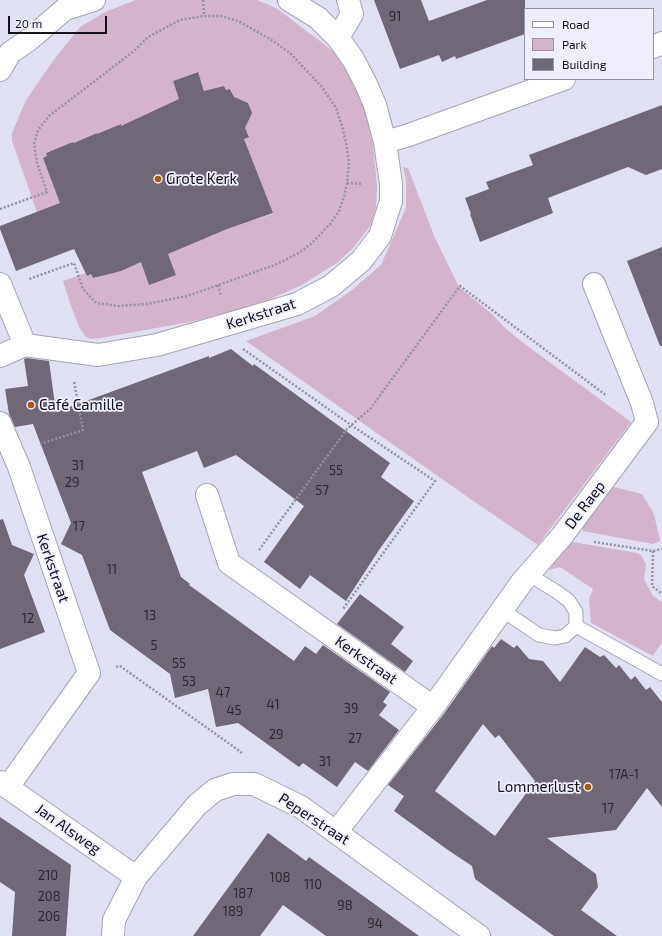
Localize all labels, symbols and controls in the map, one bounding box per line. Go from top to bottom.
scale bar [10,8,109,34]
legend [524,8,654,80]
house number: 91 [389,9,401,25]
text: 20 m [15,16,42,30]
text: Road [562,17,590,31]
text: Park [562,37,587,51]
text: Building [562,57,606,71]
place label: Grote Kerk [166,170,237,188]
marker: Grote Kerk [153,174,163,184]
street label: Kerkstraat [224,294,298,334]
place label: Café Camille [39,396,123,414]
marker: Café Camille [26,400,36,410]
house number: 31 [72,458,84,474]
house number: 55 [329,463,343,479]
house number: 29 [65,475,79,491]
street label: De Raep [561,477,609,533]
house number: 57 [315,483,329,499]
house number: 17 [73,519,85,535]
street label: Kerkstraat [33,531,73,605]
house number: 11 [107,562,117,578]
house number: 13 [144,608,156,624]
house number: 12 [22,611,34,627]
street label: Kerkstraat [331,632,401,688]
house number: 5 [151,638,157,654]
house number: 55 [172,656,186,672]
house number: 53 [182,674,196,690]
house number: 47 [216,685,230,701]
house number: 41 [266,697,280,713]
house number: 39 [344,701,358,717]
house number: 45 [227,703,241,719]
house number: 29 [269,727,283,743]
house number: 27 [348,731,362,747]
house number: 31 [319,754,331,770]
house number: 17A-1 [609,767,639,783]
place label: Lommerlust [497,778,580,796]
marker: Lommerlust [583,782,593,792]
street label: Peperstraat [275,789,353,849]
street label: Jan Alsweg [32,800,104,858]
house number: 17 [602,801,614,817]
house number: 210 [38,868,58,884]
house number: 108 [270,870,290,886]
house number: 110 [304,877,322,893]
house number: 187 [233,886,253,902]
house number: 208 [37,889,61,905]
house number: 98 [337,898,353,914]
house number: 189 [223,904,243,920]
house number: 206 [38,909,60,925]
house number: 94 [367,916,383,932]

